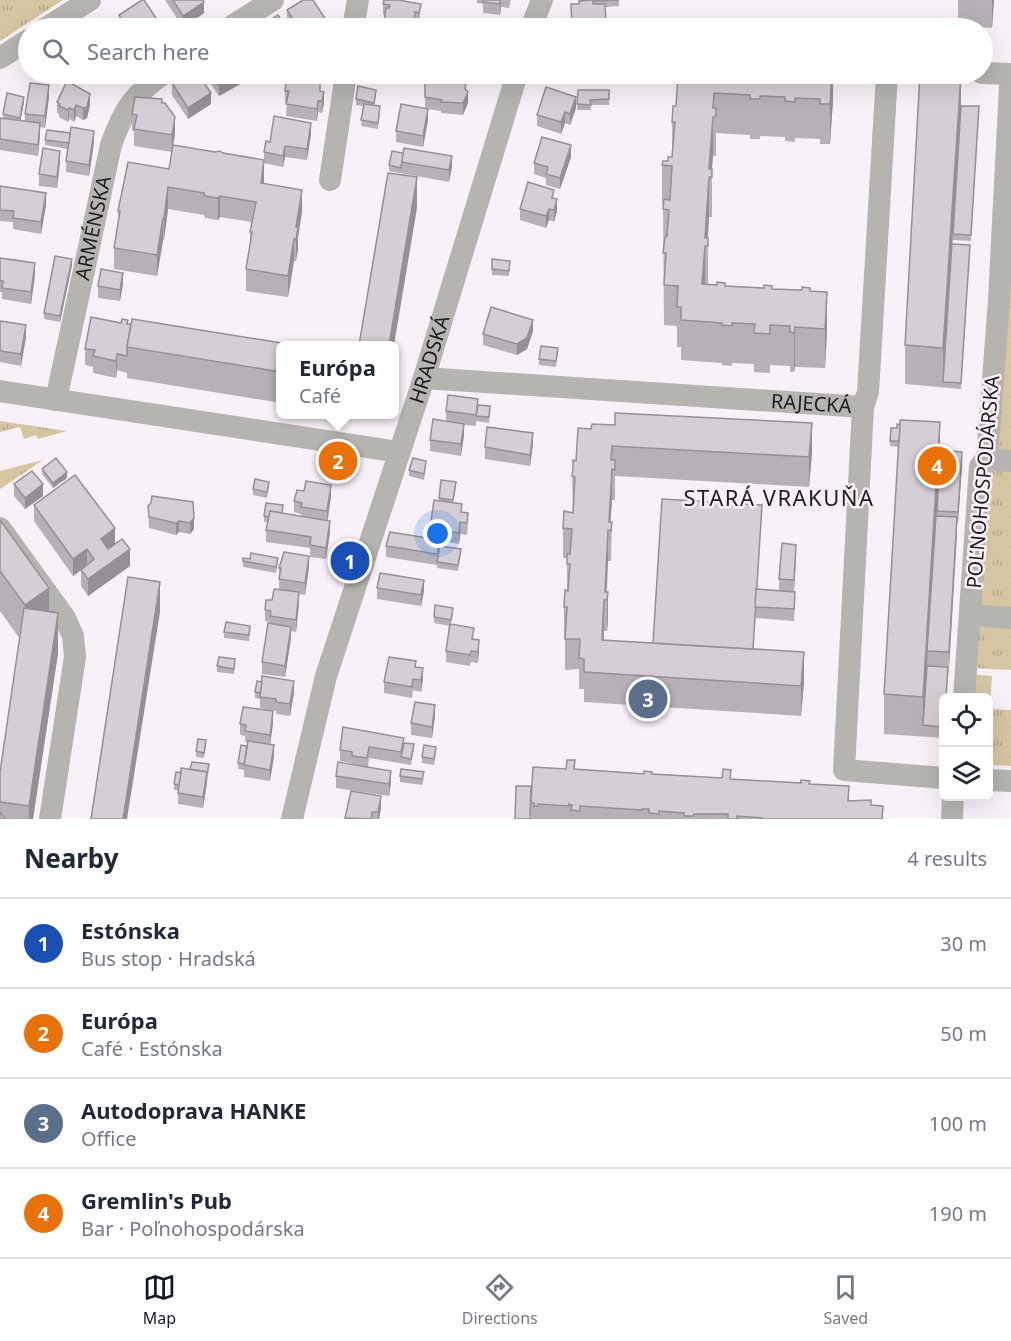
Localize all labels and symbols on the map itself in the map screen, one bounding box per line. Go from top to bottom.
street label: ARMÉNSKA [68,173,117,282]
street label: HRADSKÁ [403,312,455,407]
street label: POĽNOHOSPODÁRSKA [960,374,1005,590]
street label: RAJECKÁ [770,387,853,419]
pin: 2 [318,438,358,484]
pin: 4 [918,444,956,488]
district label: STARÁ VRAKUŇA [683,482,875,512]
your location [423,519,452,548]
pin: 1 [330,538,370,584]
pin: 3 [628,676,668,722]

